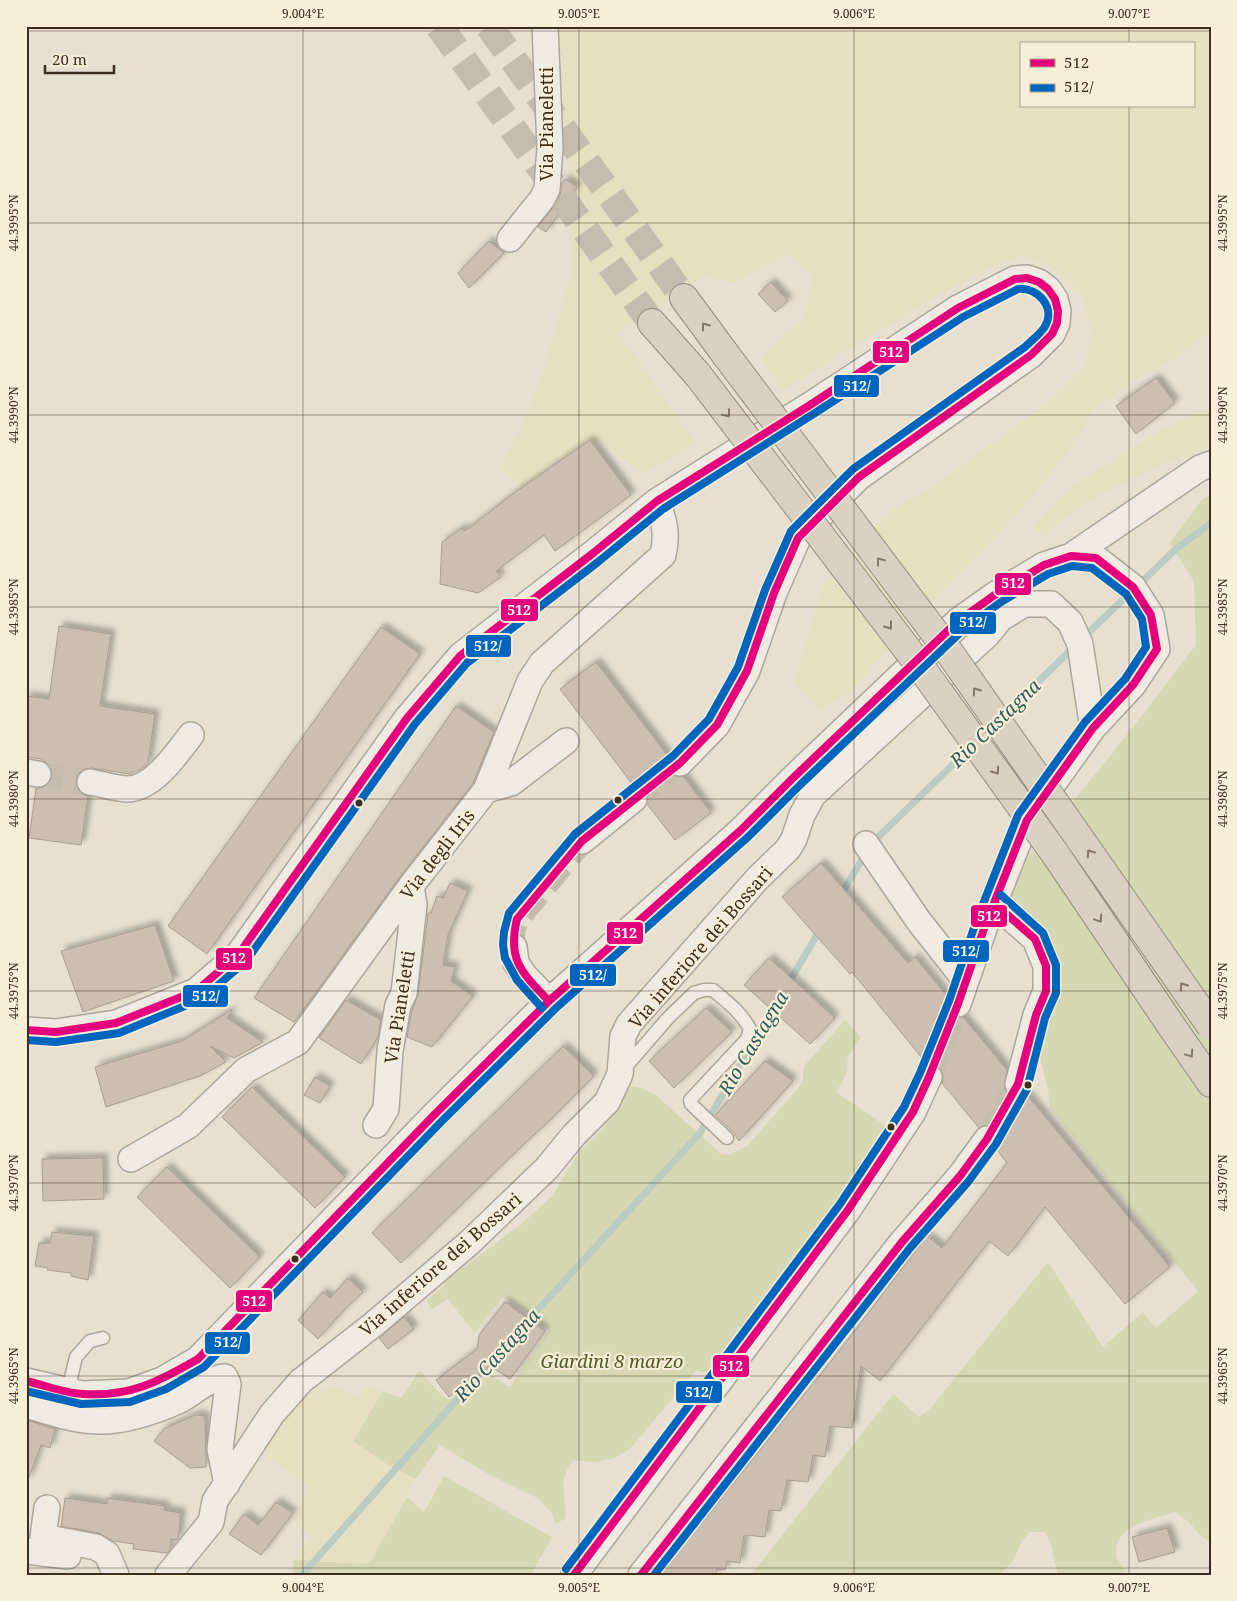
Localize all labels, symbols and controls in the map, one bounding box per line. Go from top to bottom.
text: 9.004°E [282,5,324,22]
text: 9.005°E [558,5,600,22]
text: 9.006°E [833,5,875,22]
text: 9.007°E [1108,5,1150,22]
scale bar [45,42,114,74]
legend [1020,42,1194,108]
text: 20 m [52,49,87,69]
text: 512 [1064,52,1089,72]
street label: Via Pianeletti [534,67,558,181]
text: 512/ [1064,76,1094,96]
text: 44.3995°N [5,194,22,252]
text: 44.3995°N [1214,194,1231,252]
one-way arrow [702,323,710,332]
line badge: 512 [872,340,910,364]
text: 512 [879,342,903,361]
line badge: 512/ [833,374,880,398]
text: 512/ [843,376,872,395]
text: 44.3990°N [5,386,22,444]
text: 44.3990°N [1214,386,1231,444]
one-way arrow [722,408,730,417]
one-way arrow [877,557,886,567]
line badge: 512 [994,572,1032,596]
text: 512 [1001,573,1025,592]
text: 44.3985°N [5,578,22,636]
text: 44.3985°N [1214,578,1231,636]
line badge: 512 [500,598,539,622]
text: 512 [507,600,531,619]
line badge: 512/ [949,611,997,635]
text: 512/ [959,612,988,631]
one-way arrow [884,620,892,629]
line badge: 512/ [465,634,512,658]
text: 512/ [474,636,503,655]
water label: Rio Castagna [943,673,1046,774]
one-way arrow [973,688,983,697]
one-way arrow [990,766,999,775]
text: 44.3980°N [5,770,22,828]
text: 44.3980°N [1214,770,1231,828]
unlabelled marker [613,795,623,805]
unlabelled marker [354,798,364,808]
street label: Via degli Iris [394,804,480,904]
one-way arrow [1087,849,1096,859]
street label: Via inferiore dei Bossari [623,861,777,1033]
line badge: 512 [970,904,1008,928]
text: 512 [977,906,1001,925]
one-way arrow [1093,913,1102,923]
line badge: 512 [606,921,644,945]
text: 512 [613,923,637,942]
line badge: 512/ [942,939,990,963]
text: 512/ [952,941,981,960]
line badge: 512 [215,947,253,971]
text: 512 [222,948,246,967]
street label: Via Pianeletti [378,948,420,1065]
text: 44.3975°N [5,962,22,1020]
text: 44.3975°N [1214,962,1231,1020]
line badge: 512/ [569,963,617,987]
text: 512/ [579,965,608,984]
one-way arrow [1180,982,1189,992]
line badge: 512/ [182,984,229,1008]
text: 512/ [192,986,221,1005]
water label: Rio Castagna [711,986,794,1101]
one-way arrow [1184,1049,1194,1058]
unlabelled marker [1023,1080,1033,1090]
unlabelled marker [886,1122,896,1132]
text: 44.3970°N [5,1154,22,1212]
text: 44.3970°N [1214,1154,1231,1212]
street label: Via inferiore dei Bossari [354,1187,526,1341]
unlabelled marker [290,1254,300,1264]
line badge: 512 [235,1289,273,1313]
text: 512 [242,1291,266,1310]
water label: Rio Castagna [448,1303,546,1408]
line badge: 512/ [204,1331,251,1355]
text: 512/ [214,1332,243,1351]
text: 44.3965°N [5,1347,22,1405]
text: 44.3965°N [1214,1347,1231,1405]
park label: Giardini 8 marzo [541,1349,683,1373]
line badge: 512 [712,1354,750,1378]
text: 512 [719,1356,743,1375]
line badge: 512/ [675,1380,723,1404]
text: 512/ [685,1382,714,1401]
text: 9.004°E [282,1579,324,1596]
text: 9.005°E [558,1579,600,1596]
text: 9.006°E [833,1579,875,1596]
text: 9.007°E [1108,1579,1150,1596]

